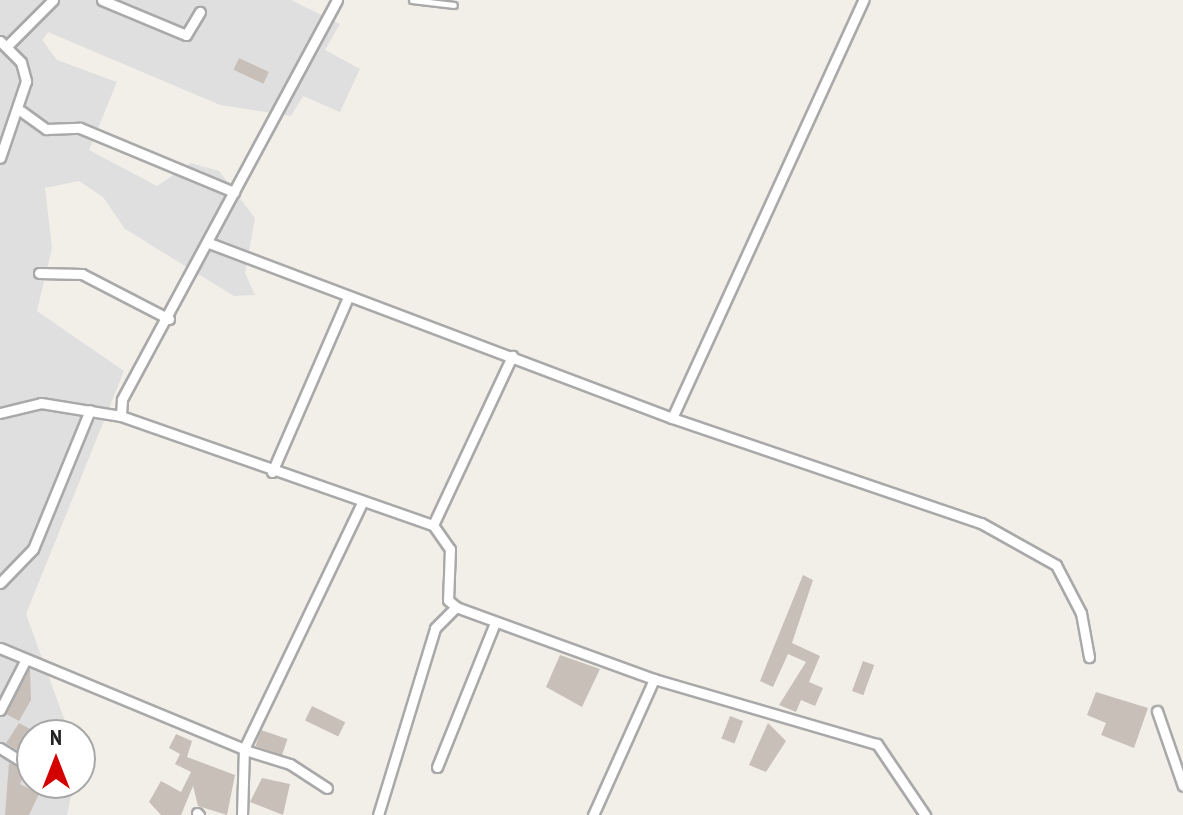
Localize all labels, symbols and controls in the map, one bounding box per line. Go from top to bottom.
north arrow [16,719,96,799]
text: N [50,723,62,751]

